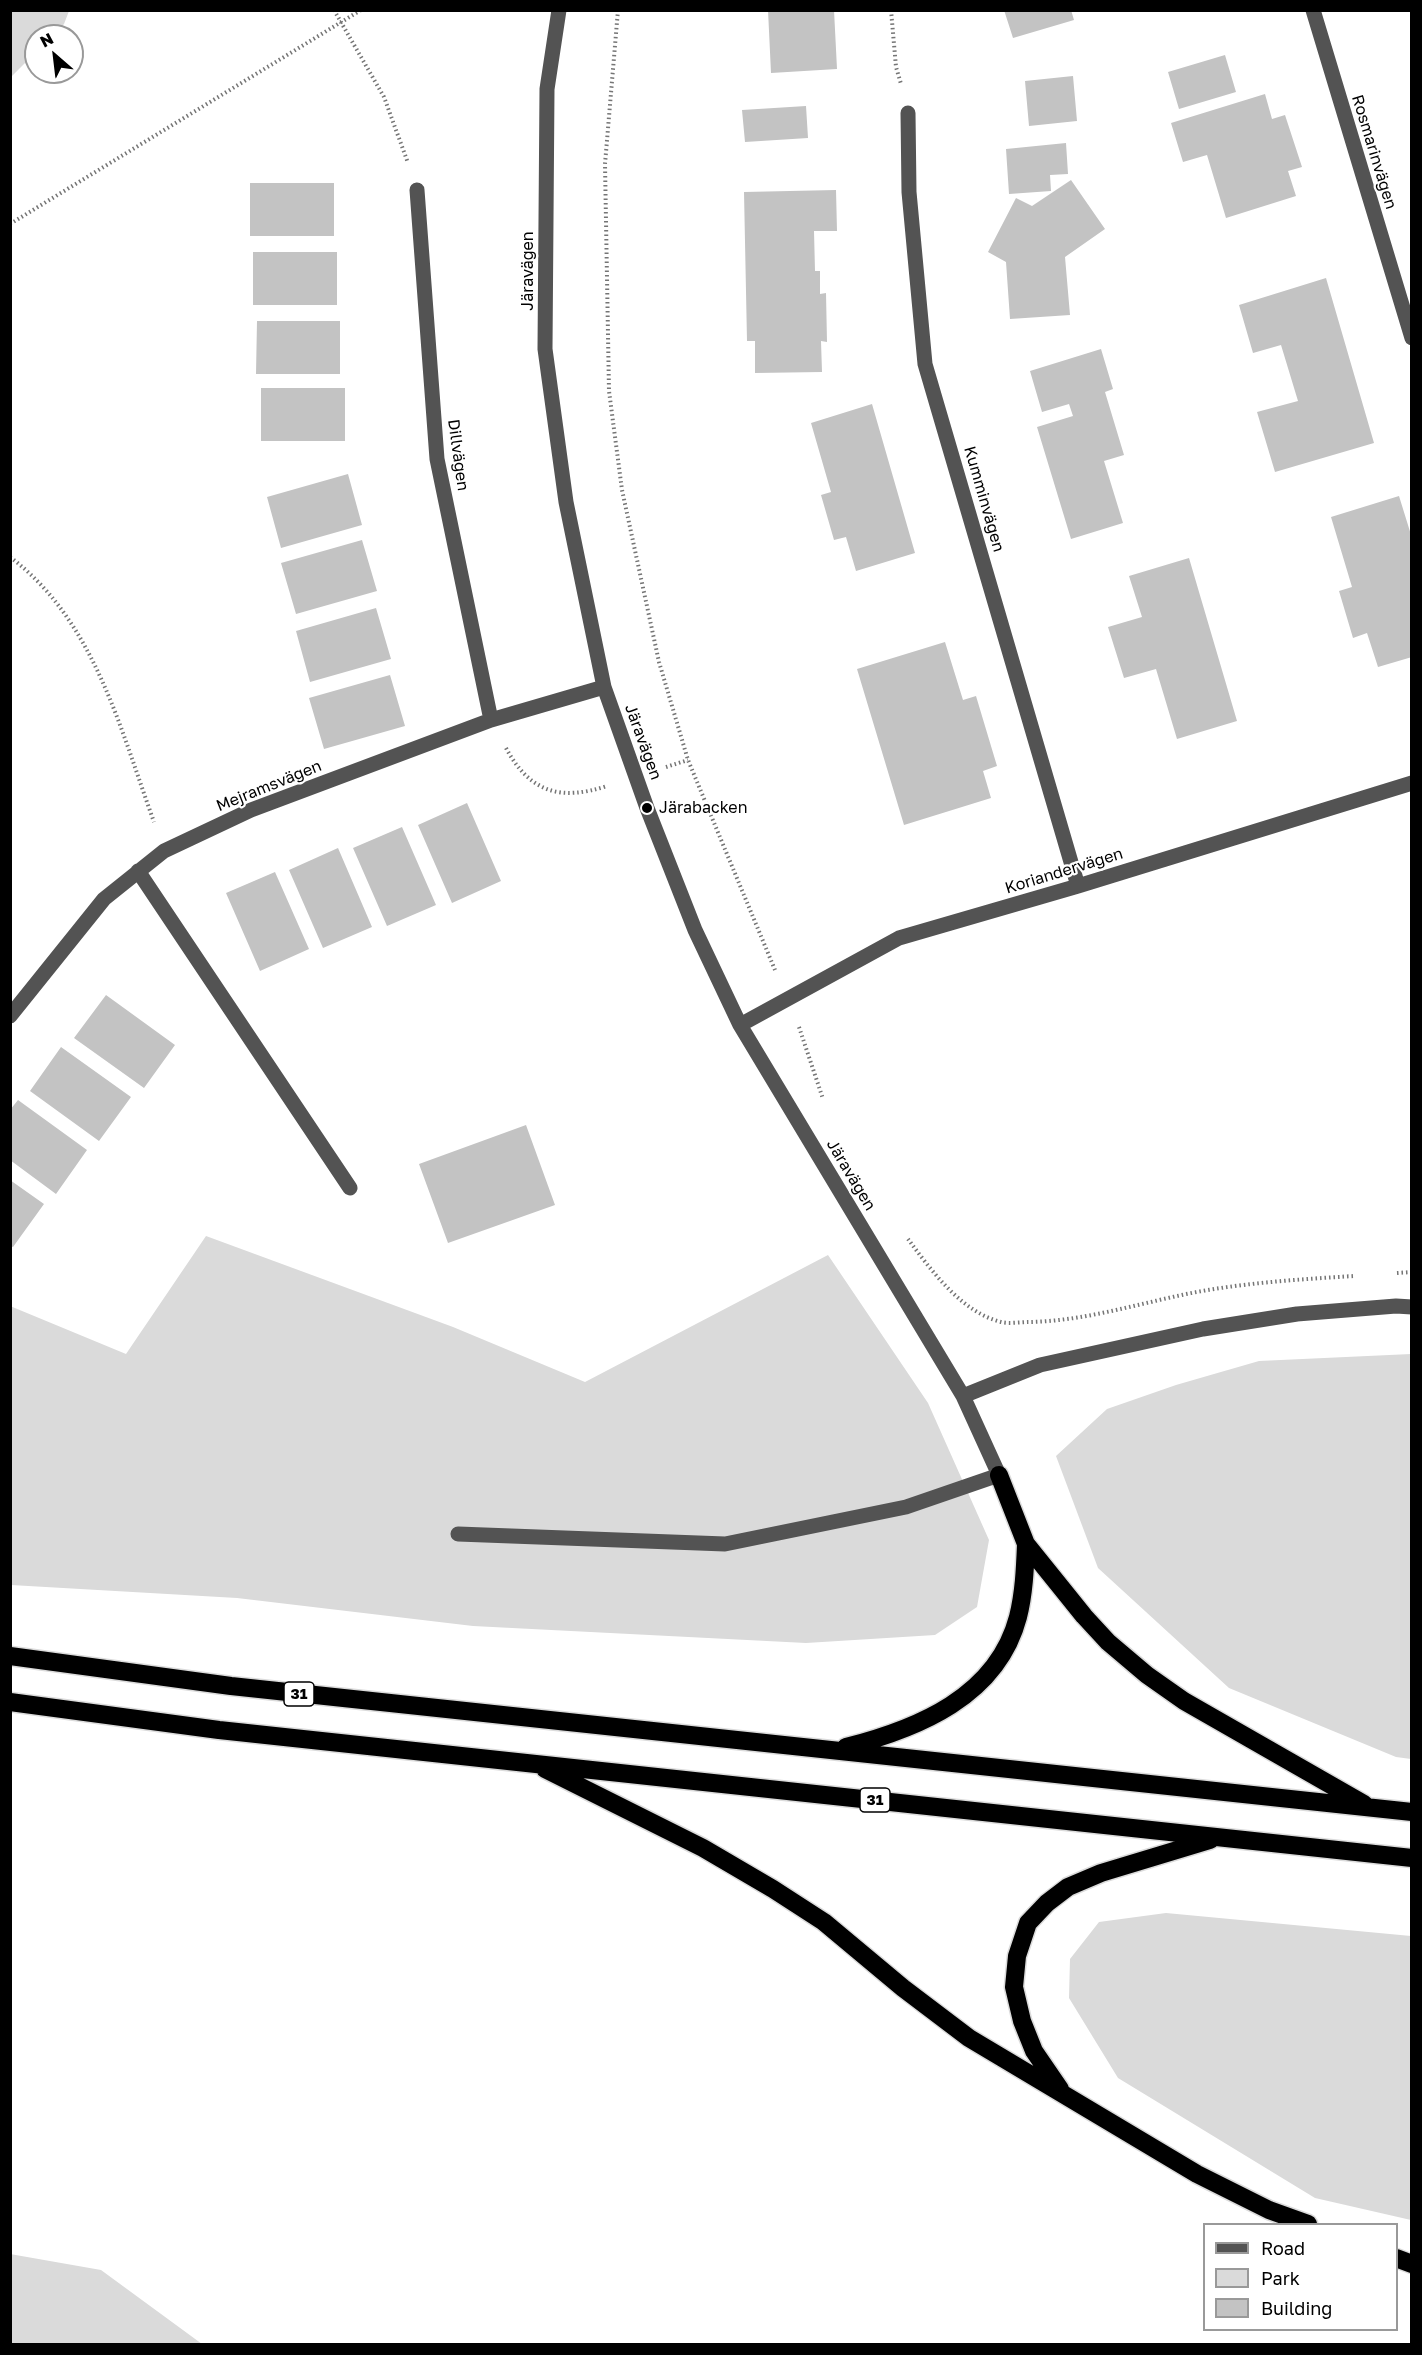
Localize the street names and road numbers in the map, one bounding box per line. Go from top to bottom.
street label: Rosmarinvägen [1347,92,1401,212]
street label: Järavägen [518,231,538,311]
street label: Dillvägen [443,418,473,492]
street label: Kumminvägen [960,444,1008,554]
street label: Järavägen [620,701,666,783]
street label: Mejramsvägen [214,756,324,816]
street label: Koriandervägen [1003,844,1125,898]
street label: Järavägen [822,1136,880,1214]
road number: 31 [284,1682,314,1706]
road number: 31 [860,1788,890,1812]

